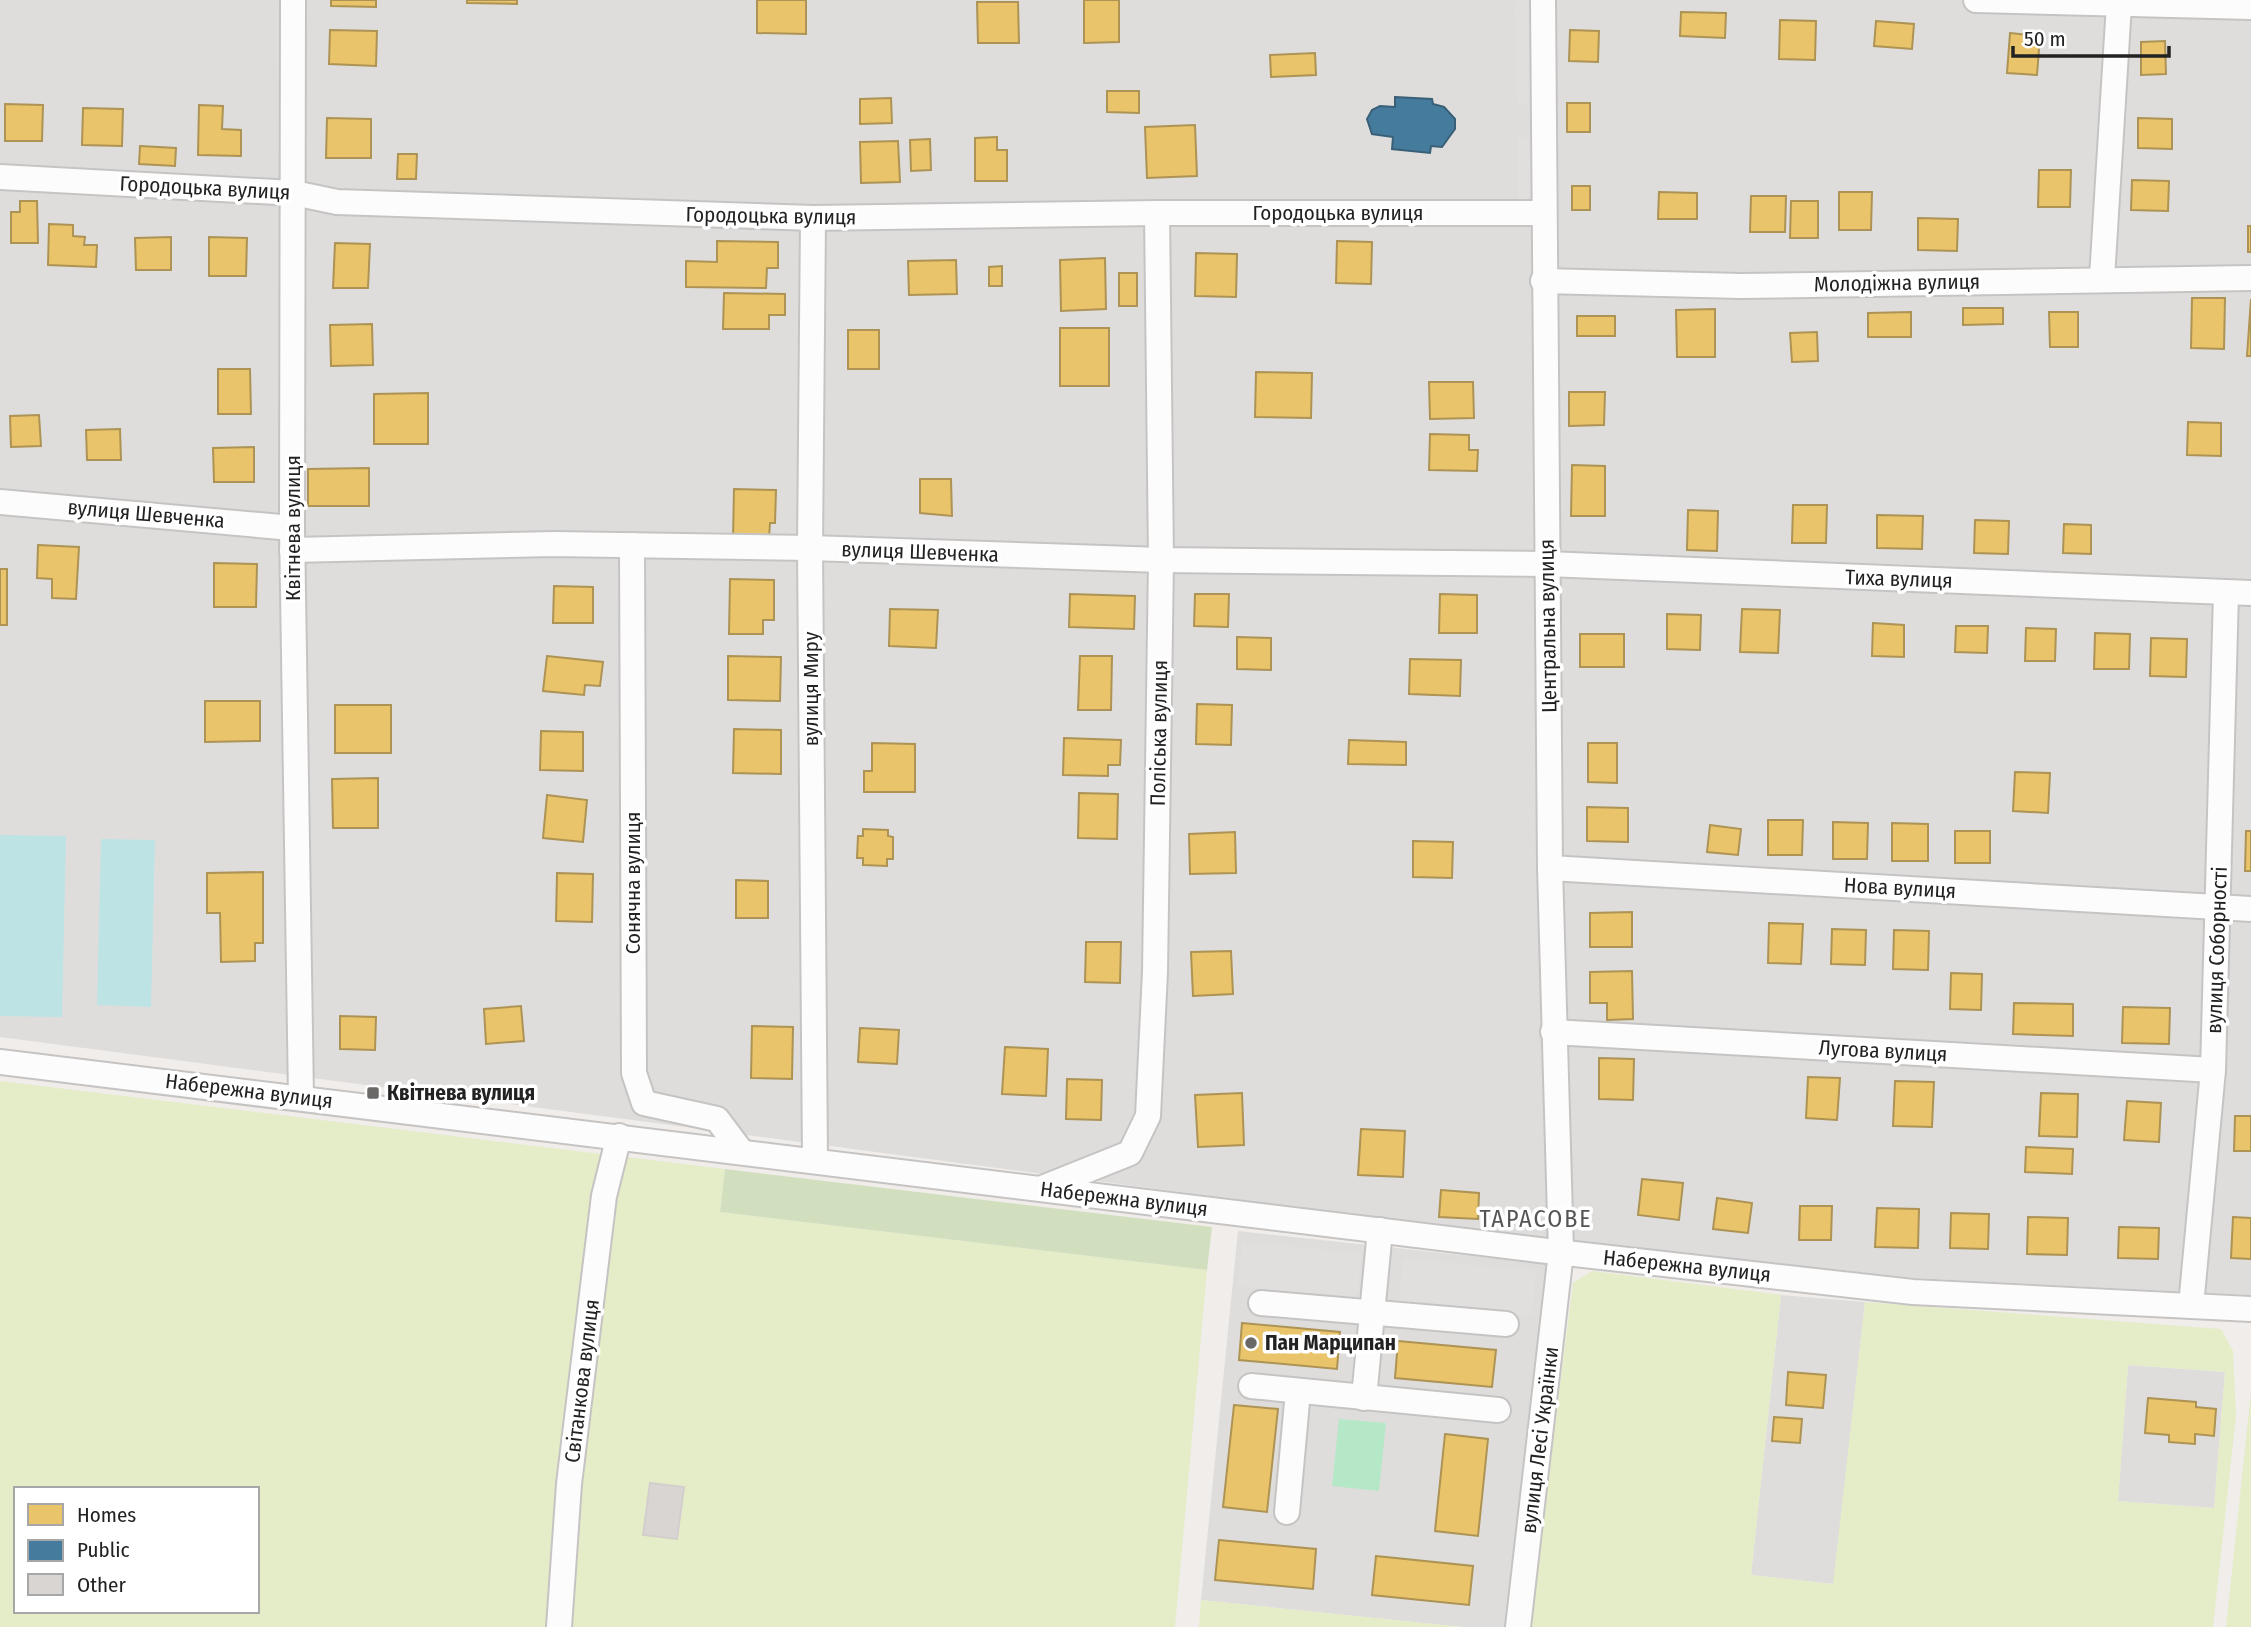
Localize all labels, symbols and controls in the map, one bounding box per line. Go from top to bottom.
scale bar [2013,14,2169,58]
text: 50 m [2024,26,2066,52]
street label: Городоцька вулиця [119,171,291,205]
street label: Городоцька вулиця [1253,200,1423,226]
street label: Городоцька вулиця [685,202,857,230]
street label: Молодіжна вулиця [1814,269,1980,297]
street label: Квітнева вулиця [280,455,306,601]
street label: вулиця Шевченка [66,494,226,534]
street label: вулиця Шевченка [841,536,999,568]
street label: Центральна вулиця [1533,539,1563,713]
street label: Тиха вулиця [1845,564,1953,594]
street label: вулиця Миру [798,631,824,746]
street label: Поліська вулиця [1145,660,1173,806]
street label: Сонячна вулиця [620,812,646,954]
street label: вулиця Соборності [2201,866,2233,1034]
street label: Нова вулиця [1843,872,1957,904]
street label: Лугова вулиця [1818,1035,1948,1067]
street label: Набережна вулиця [164,1068,334,1114]
place label: Квітнева вулиця [387,1080,535,1106]
marker: Квітнева вулиця [365,1085,381,1101]
street label: Набережна вулиця [1039,1176,1209,1222]
district label: ТАРАСОВЕ [1479,1205,1593,1233]
street label: Набережна вулиця [1602,1244,1772,1288]
street label: Світанкова вулиця [559,1298,605,1464]
place label: Пан Марципан [1265,1330,1396,1356]
marker: Пан Марципан [1243,1335,1259,1351]
street label: вулиця Лесі Українки [1516,1345,1564,1535]
legend [14,1487,259,1613]
text: Homes [77,1502,136,1528]
text: Public [77,1537,129,1563]
text: Other [77,1572,126,1598]

